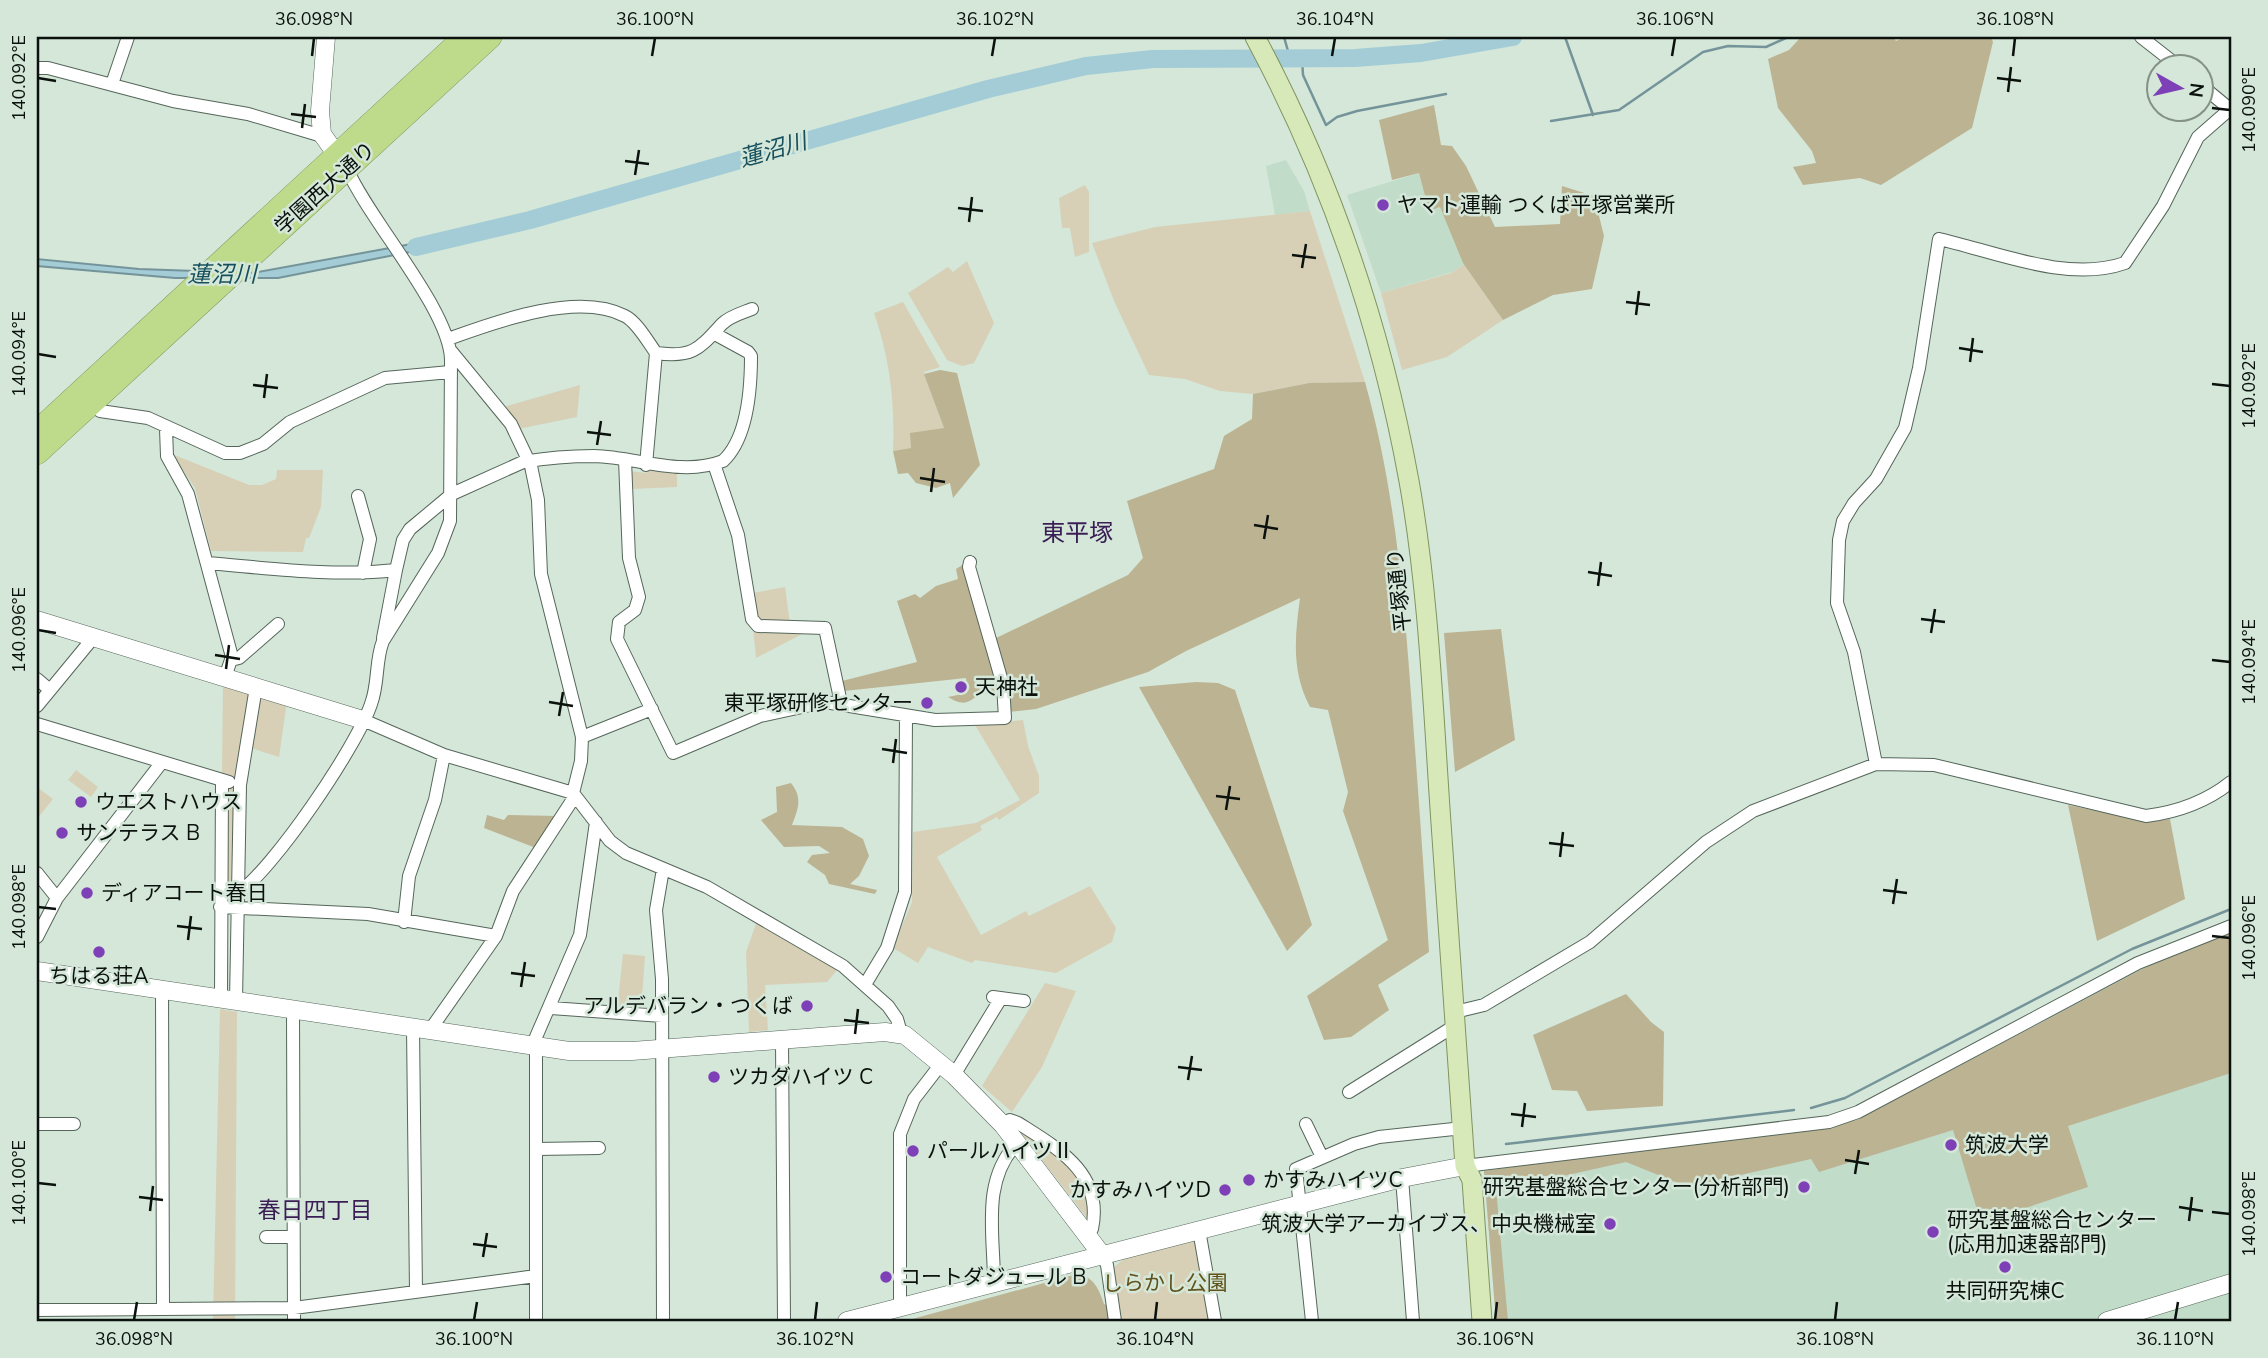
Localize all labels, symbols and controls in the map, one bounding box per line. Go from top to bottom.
text: 36.098°N [275,7,353,31]
text: 36.100°N [616,7,694,31]
text: 36.102°N [956,7,1034,31]
text: 36.104°N [1296,7,1374,31]
text: 36.106°N [1636,7,1714,31]
text: 36.108°N [1976,7,2054,31]
text: 140.092°E [7,35,31,121]
north arrow [2146,52,2216,122]
text: 140.090°E [2237,67,2261,153]
text: N [2182,81,2210,99]
water label: 蓮沼川 [736,125,813,174]
street label: 学園西大通り [269,135,381,241]
place label: ヤマト運輸 つくば平塚営業所 [1397,191,1675,219]
marker: ヤマト運輸 つくば平塚営業所 [1375,197,1391,213]
water label: 蓮沼川 [188,259,260,290]
text: 140.094°E [7,311,31,397]
text: 140.092°E [2237,343,2261,429]
district label: 東平塚 [1041,517,1113,549]
street label: 平塚通り [1381,547,1417,633]
text: 140.096°E [7,587,31,673]
text: 140.094°E [2237,619,2261,705]
place label: 天神社 [975,673,1038,701]
marker: 天神社 [953,679,969,695]
place label: 東平塚研修センター [724,689,913,717]
marker: 東平塚研修センター [919,695,935,711]
place label: ウエストハウス [95,788,242,816]
marker: ウエストハウス [73,794,89,810]
place label: サンテラス B [76,819,200,847]
marker: サンテラス B [54,825,70,841]
text: 140.098°E [7,864,31,950]
place label: ディアコート春日 [101,879,268,907]
marker: ディアコート春日 [79,885,95,901]
text: 140.096°E [2237,895,2261,981]
marker: ちはる荘A [91,944,107,960]
place label: ちはる荘A [49,962,149,990]
place label: アルデバラン・つくば [583,992,793,1020]
marker: アルデバラン・つくば [799,998,815,1014]
place label: ツカダハイツ C [728,1063,873,1091]
marker: ツカダハイツ C [706,1069,722,1085]
place label: 筑波大学 [1965,1131,2049,1159]
place label: パールハイツⅡ [927,1137,1074,1165]
marker: 筑波大学 [1943,1137,1959,1153]
text: 140.100°E [7,1140,31,1226]
marker: パールハイツⅡ [905,1143,921,1159]
place label: かすみハイツC [1263,1166,1403,1194]
text: 140.098°E [2237,1171,2261,1257]
marker: かすみハイツC [1241,1172,1257,1188]
place label: 研究基盤総合センター(分析部門) [1483,1173,1790,1201]
place label: かすみハイツD [1070,1176,1211,1204]
marker: 研究基盤総合センター(分析部門) [1796,1179,1812,1195]
marker: かすみハイツD [1217,1182,1233,1198]
district label: 春日四丁目 [258,1195,373,1226]
place label: 研究基盤総合センター (応用加速器部門) [1947,1206,2157,1258]
place label: 筑波大学アーカイブス、中央機械室 [1261,1210,1596,1238]
marker: 筑波大学アーカイブス、中央機械室 [1602,1216,1618,1232]
marker: 研究基盤総合センター (応用加速器部門) [1925,1224,1941,1240]
marker: 共同研究棟C [1997,1259,2013,1275]
place label: コートダジュール B [900,1263,1087,1291]
marker: コートダジュール B [878,1269,894,1285]
park label: しらかし公園 [1102,1269,1228,1297]
place label: 共同研究棟C [1945,1277,2065,1305]
text: 36.098°N [95,1327,173,1351]
text: 36.100°N [435,1327,513,1351]
text: 36.102°N [776,1327,854,1351]
text: 36.104°N [1116,1327,1194,1351]
text: 36.106°N [1456,1327,1534,1351]
text: 36.108°N [1796,1327,1874,1351]
text: 36.110°N [2136,1327,2214,1351]

